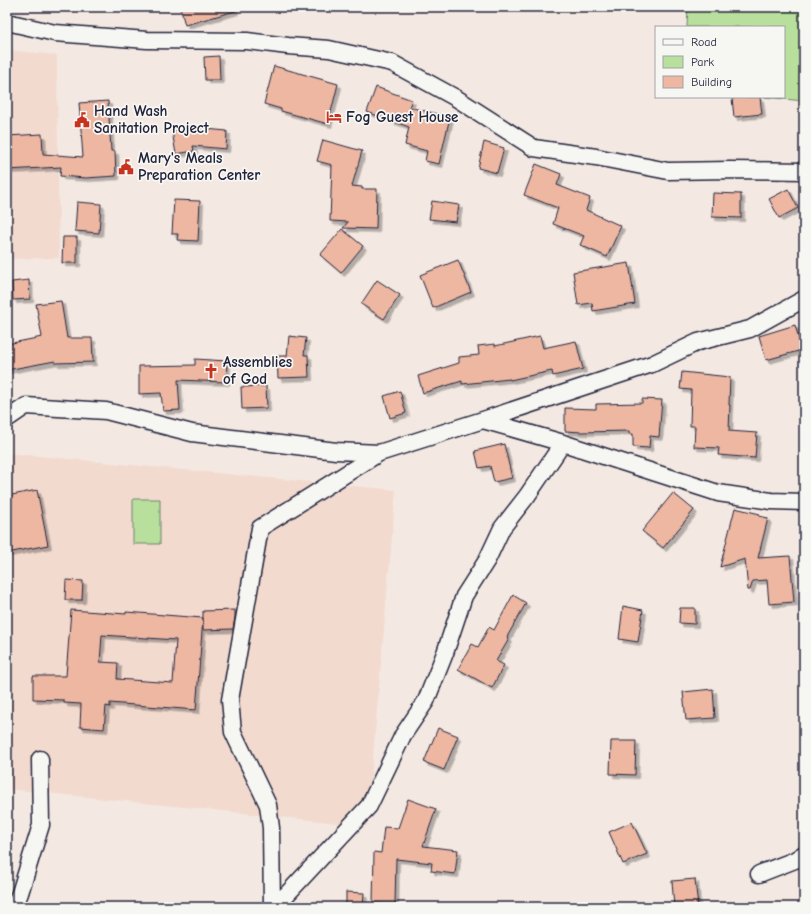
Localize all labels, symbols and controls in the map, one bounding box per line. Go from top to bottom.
legend [655,26,785,98]
text: Road [691,35,717,49]
text: Park [691,55,714,69]
text: Building [691,75,732,89]
place label: Hand Wash Sanitation Project [94,102,210,137]
hotel icon: Fog Guest House [325,108,343,126]
place label: Fog Guest House [346,108,458,126]
public building icon: Hand Wash Sanitation Project [73,111,91,129]
place label: Mary's Meals Preparation Center [138,149,260,184]
public building icon: Mary's Meals Preparation Center [117,158,135,176]
place label: Assemblies of God [223,353,292,388]
church icon: Assemblies of God [202,362,220,380]

